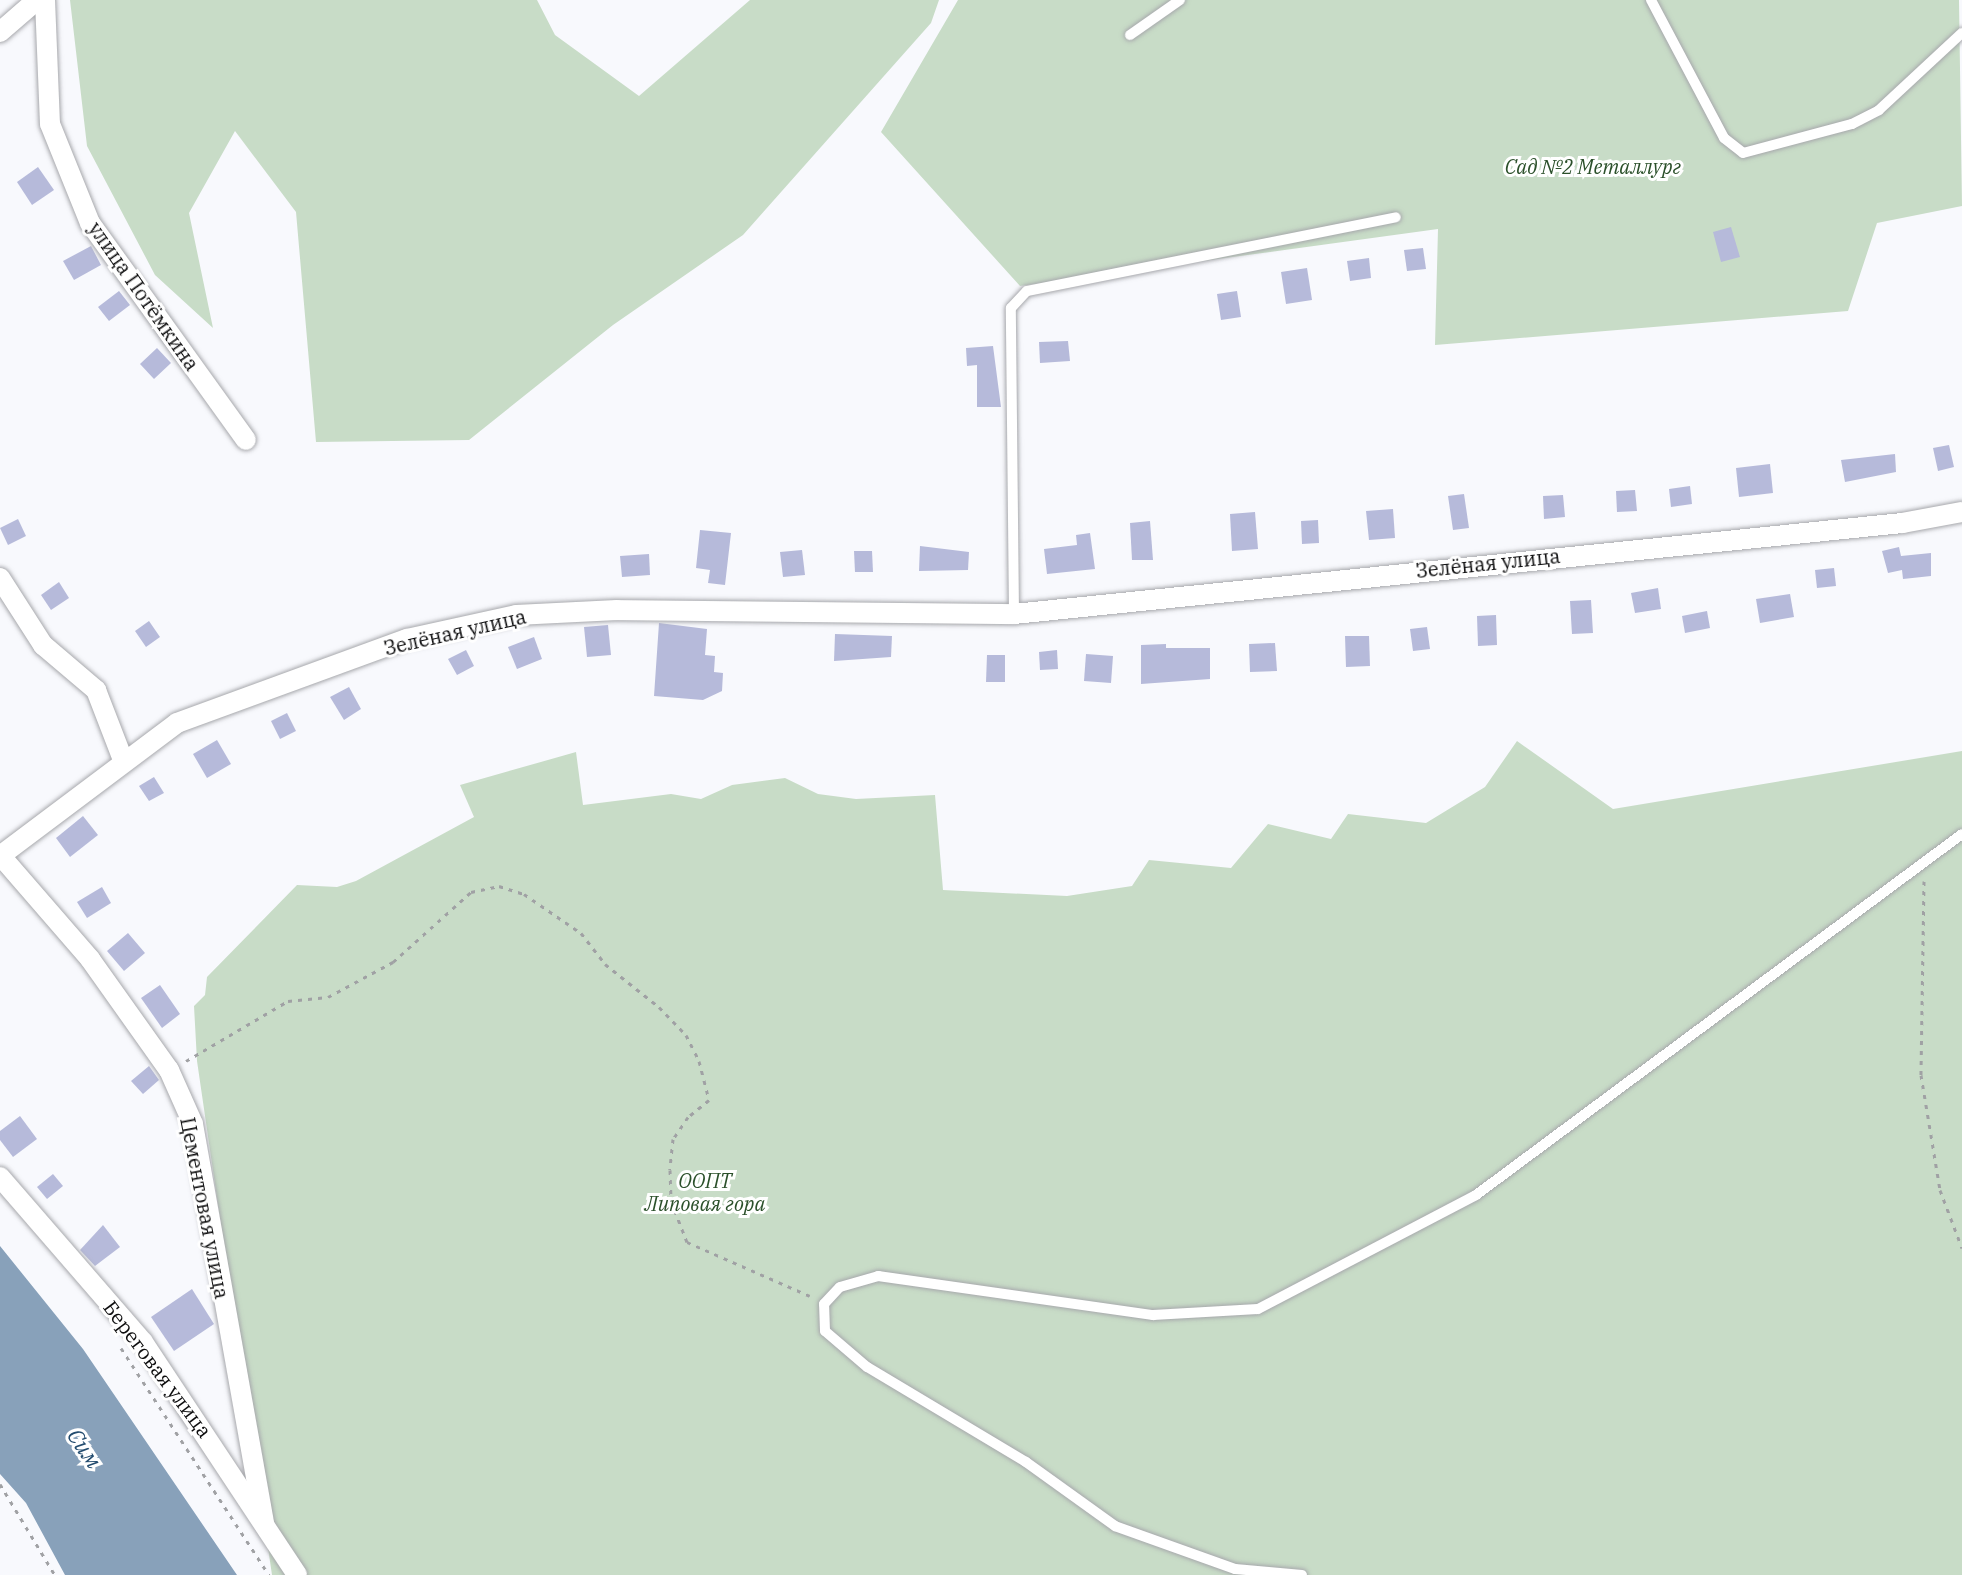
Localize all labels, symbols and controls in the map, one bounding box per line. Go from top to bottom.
park label: Сад №2 Металлург [1505,154,1681,178]
street label: улица Потёмкина [84,217,204,375]
street label: Зелёная улица [1415,543,1561,583]
street label: Зелёная улица [382,604,528,660]
street label: Цементовая улица [176,1115,234,1301]
park label: ООПТ Липовая гора [645,1168,765,1215]
street label: Береговая улица [99,1296,217,1442]
water label: Сим [62,1423,108,1473]

